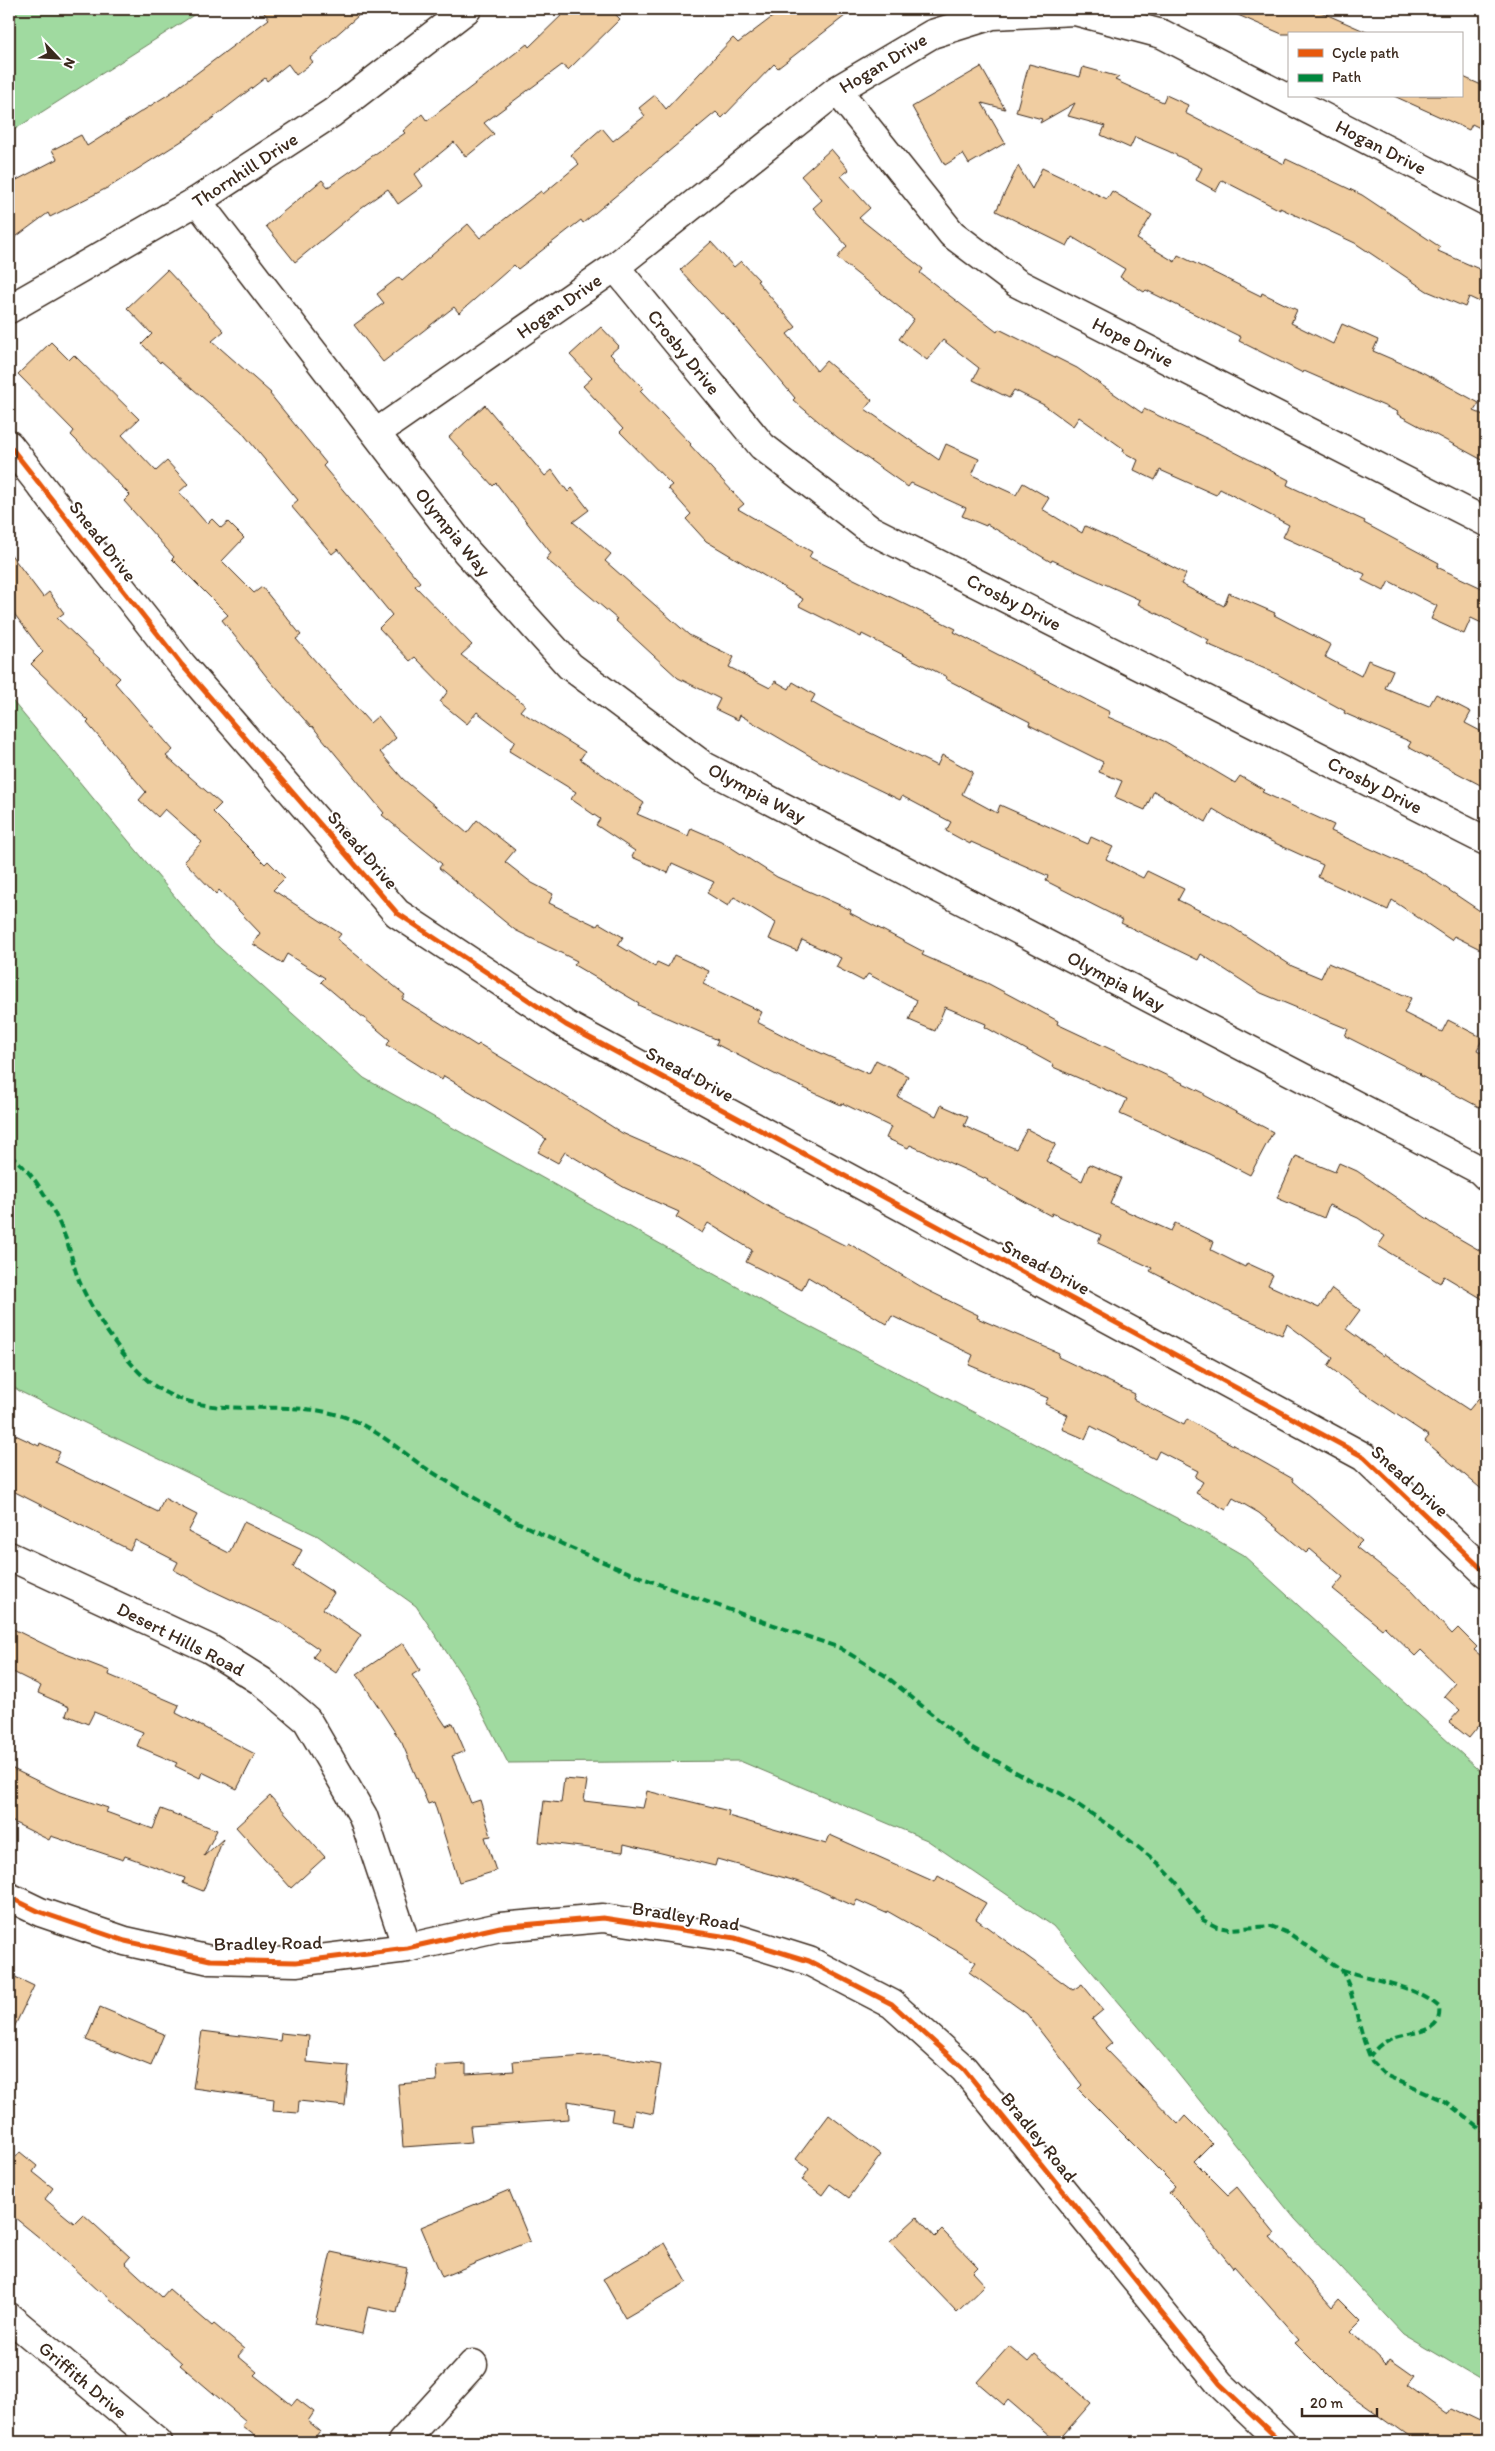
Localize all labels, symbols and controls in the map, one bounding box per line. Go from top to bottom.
street label: Hogan Drive [835,28,931,98]
north arrow [32,32,82,82]
legend [1288,32,1462,98]
text: Cycle path [1332,44,1399,62]
text: N [60,55,79,71]
text: Path [1332,68,1361,86]
street label: Hogan Drive [1332,114,1430,180]
street label: Thornhill Drive [188,127,302,213]
street label: Hogan Drive [512,268,606,344]
street label: Crosby Drive [643,305,725,399]
street label: Hope Drive [1089,312,1177,372]
street label: Olympia Way [410,483,496,581]
street label: Snead Drive [64,496,142,586]
street label: Crosby Drive [963,568,1065,636]
street label: Crosby Drive [1324,751,1426,819]
street label: Olympia Way [704,758,810,828]
street label: Snead Drive [323,806,403,894]
street label: Olympia Way [1063,946,1169,1016]
street label: Snead Drive [642,1041,738,1107]
street label: Snead Drive [998,1234,1094,1300]
street label: Snead Drive [1366,1440,1454,1522]
street label: Desert Hills Road [113,1597,249,1681]
street label: Bradley Road [631,1896,741,1936]
street label: Bradley Road [213,1931,323,1955]
street label: Bradley Road [996,2088,1082,2186]
street label: Griffith Drive [34,2336,132,2424]
scale bar [1302,2386,1378,2418]
text: 20 m [1310,2394,1344,2412]

